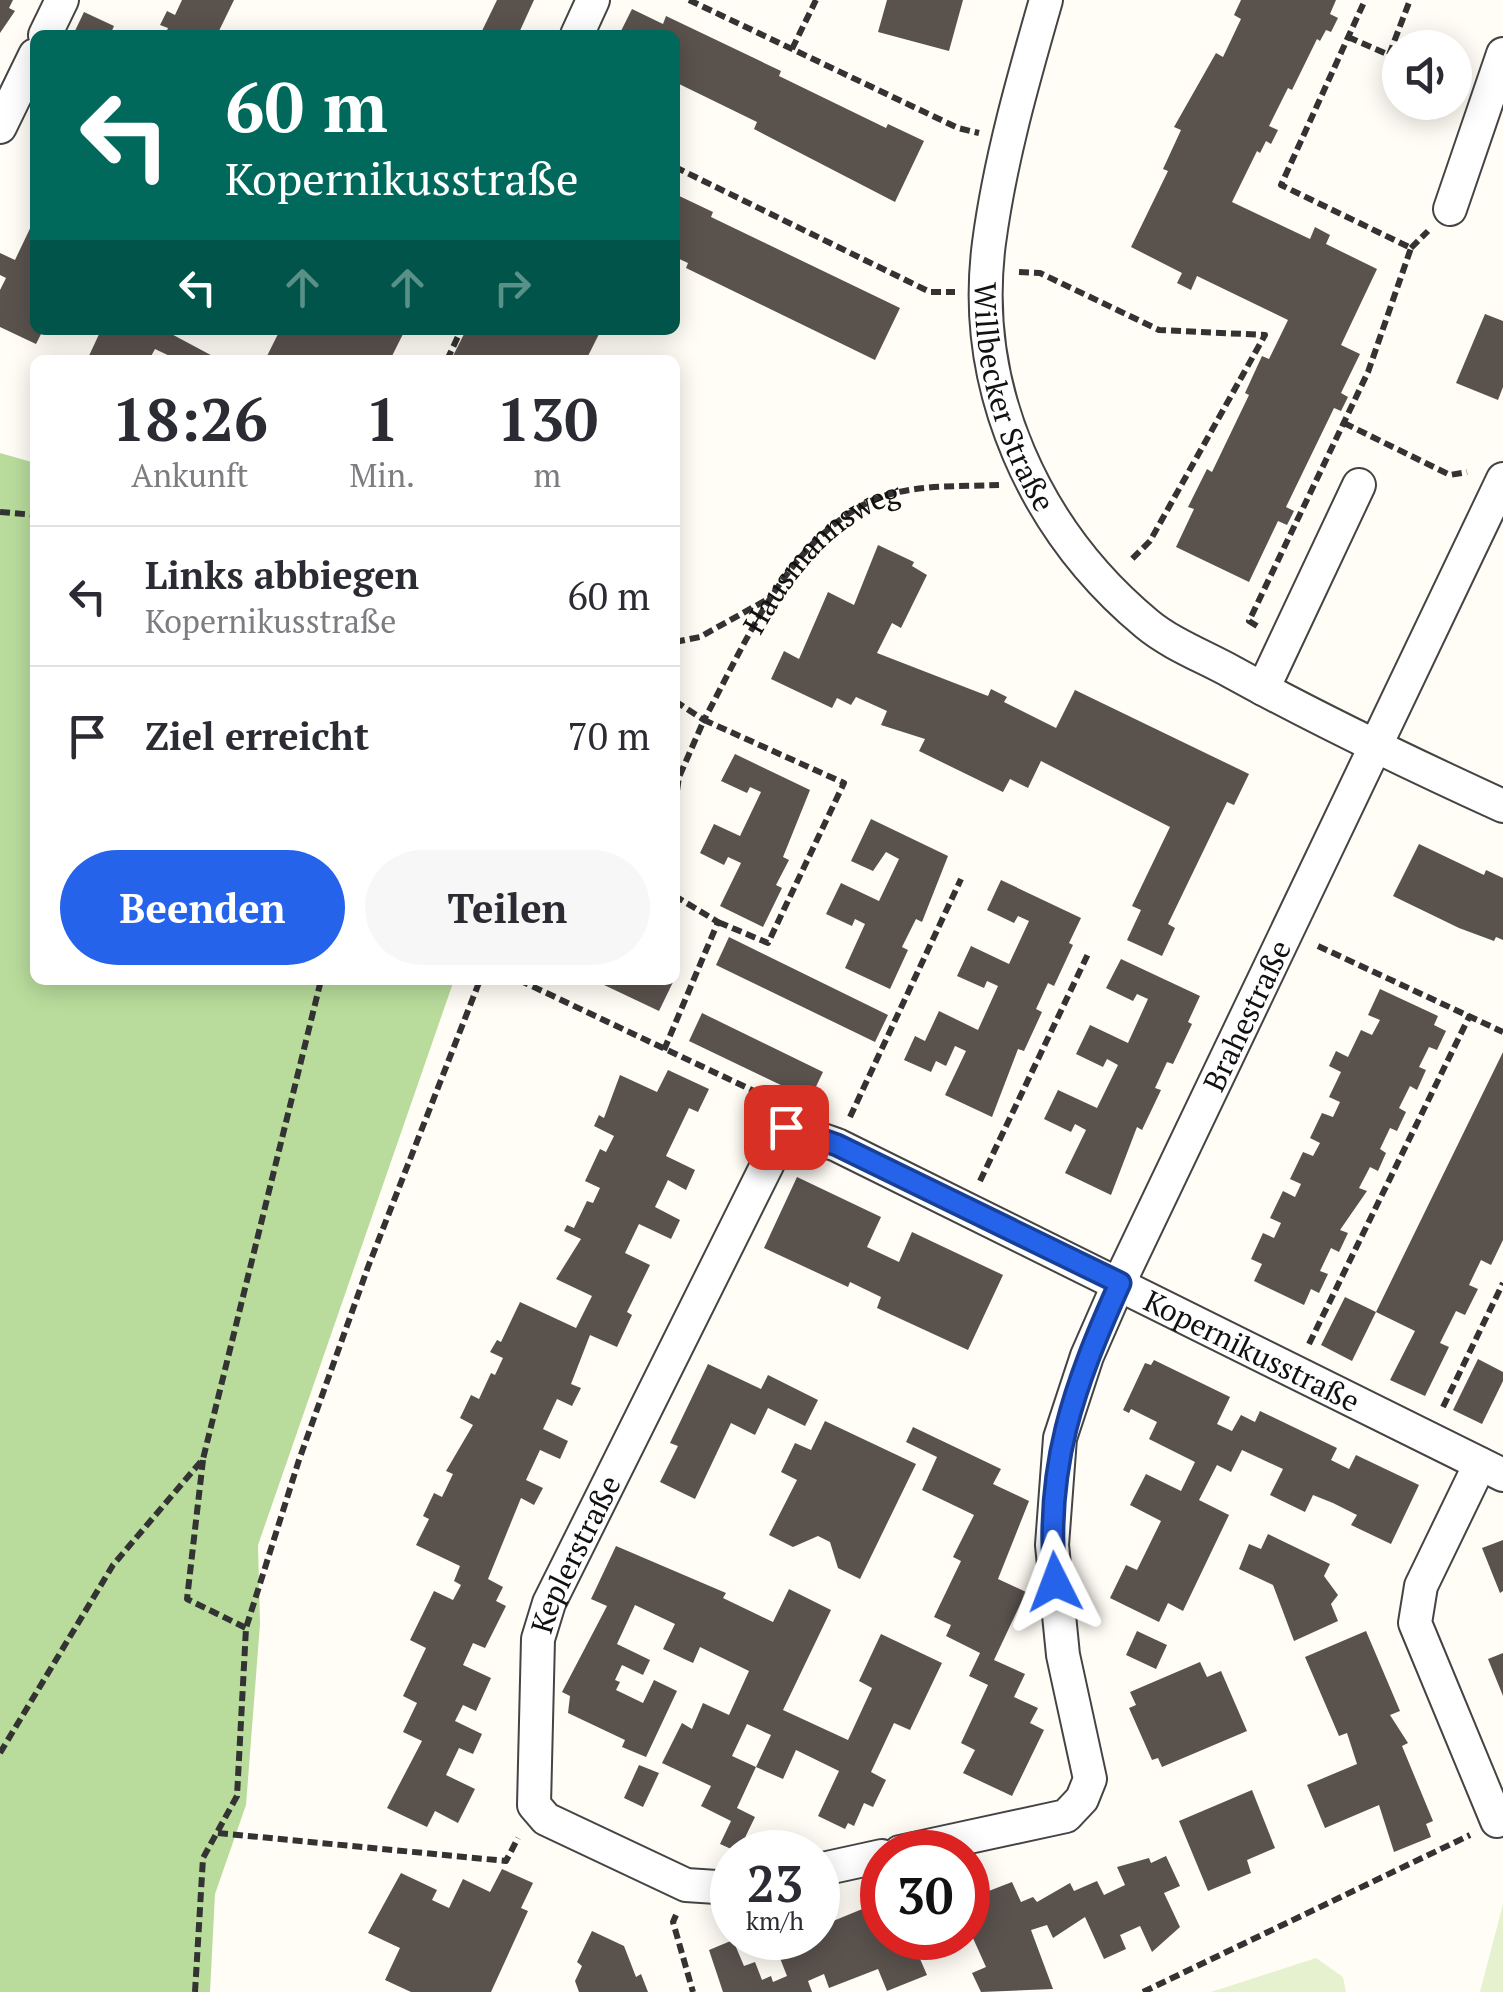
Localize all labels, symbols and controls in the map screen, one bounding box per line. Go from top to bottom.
map controls [1382,30,1472,120]
button: sound [1382,30,1472,120]
text: 60 m [225,59,388,152]
icon: left [60,70,190,200]
text: Kopernikusstraße [225,148,579,208]
icon: left [170,260,225,315]
icon: ahead [275,260,330,315]
icon: ahead [380,260,435,315]
icon: right [485,260,540,315]
street label: Willbecker Straße [966,282,1064,519]
text: 18:26 [112,379,268,458]
text: 1 [365,379,399,458]
text: 130 [497,379,598,458]
text: Ankunft [131,454,248,496]
text: Min. [350,454,415,496]
text: m [534,454,561,496]
street label: Hausmannsweg [733,472,905,641]
text: Links abbiegen [145,550,419,600]
icon: left [60,569,115,624]
text: 60 m [567,571,650,621]
text: Kopernikusstraße [145,600,396,642]
icon: arrive [60,709,115,764]
text: Ziel erreicht [145,711,369,761]
text: 70 m [567,711,650,761]
button: Beenden [60,850,345,965]
button: Teilen [365,850,650,965]
street label: Brahestraße [1194,933,1300,1098]
pin [744,1085,829,1170]
icon: arrive [759,1100,814,1155]
street label: Kopernikusstraße [1137,1280,1367,1421]
street label: Keplerstraße [521,1468,629,1638]
position arrow [1003,1530,1107,1634]
speed limit sign: 30 [860,1830,990,1960]
text: 23 [747,1850,803,1916]
text: km/h [746,1904,804,1937]

